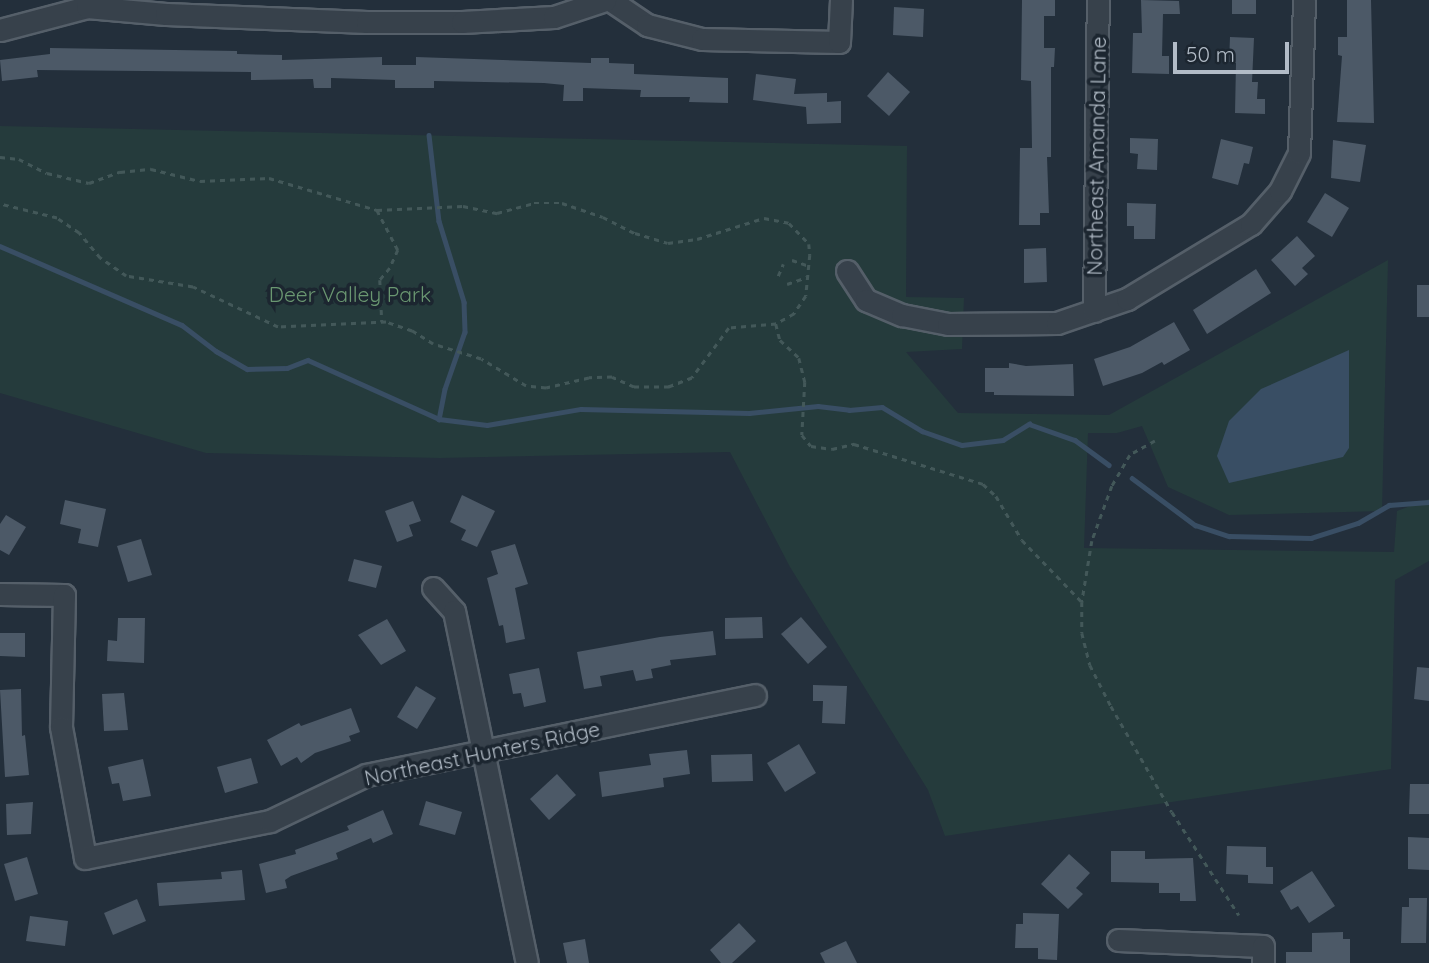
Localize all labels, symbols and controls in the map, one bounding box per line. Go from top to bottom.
scale bar [1177,28,1292,72]
street label: Northeast Amanda Lane [1081,36,1111,276]
text: 50 m [1186,41,1235,67]
park label: Deer Valley Park [269,281,431,307]
street label: Northeast Hunters Ridge [362,716,602,790]

